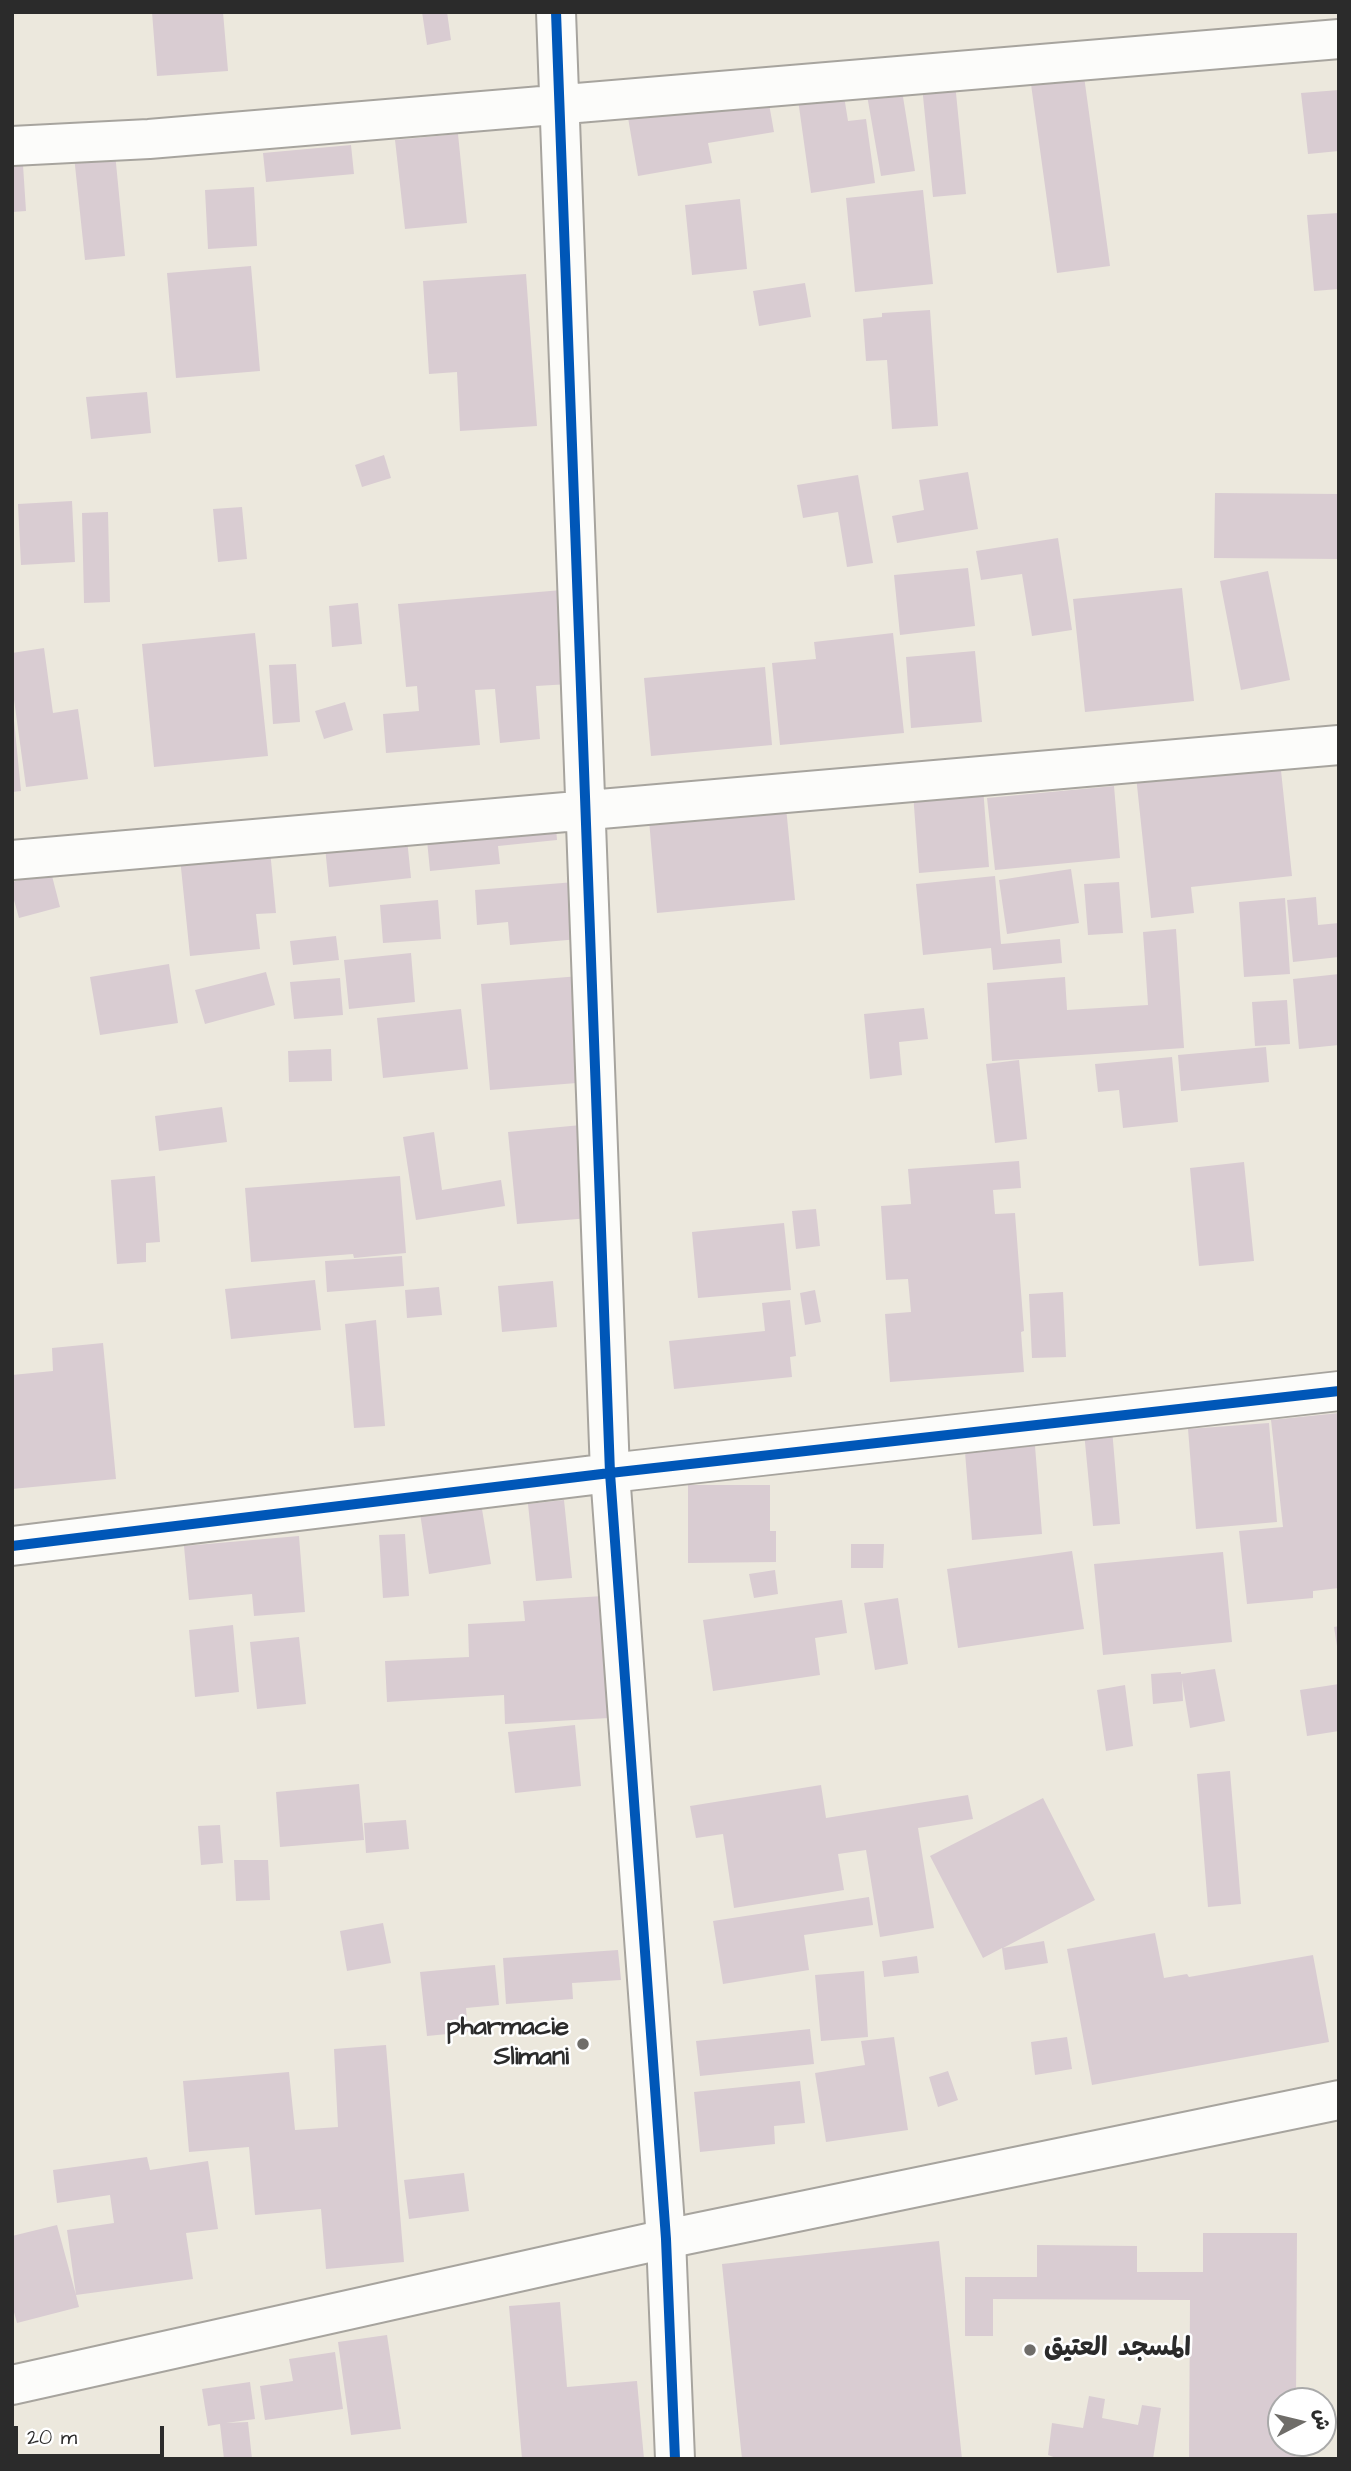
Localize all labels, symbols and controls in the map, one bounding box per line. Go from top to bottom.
place label: pharmacie Slimani [446,2013,569,2074]
marker: pharmacie Slimani [575,2036,591,2052]
place label: المسجد العتيق [1044,2334,1191,2366]
marker: المسجد العتيق [1022,2342,1038,2358]
north arrow [1267,2387,1337,2457]
text: ش [1307,2408,1336,2432]
scale bar [18,2412,168,2456]
text: 20 m [27,2423,77,2452]

